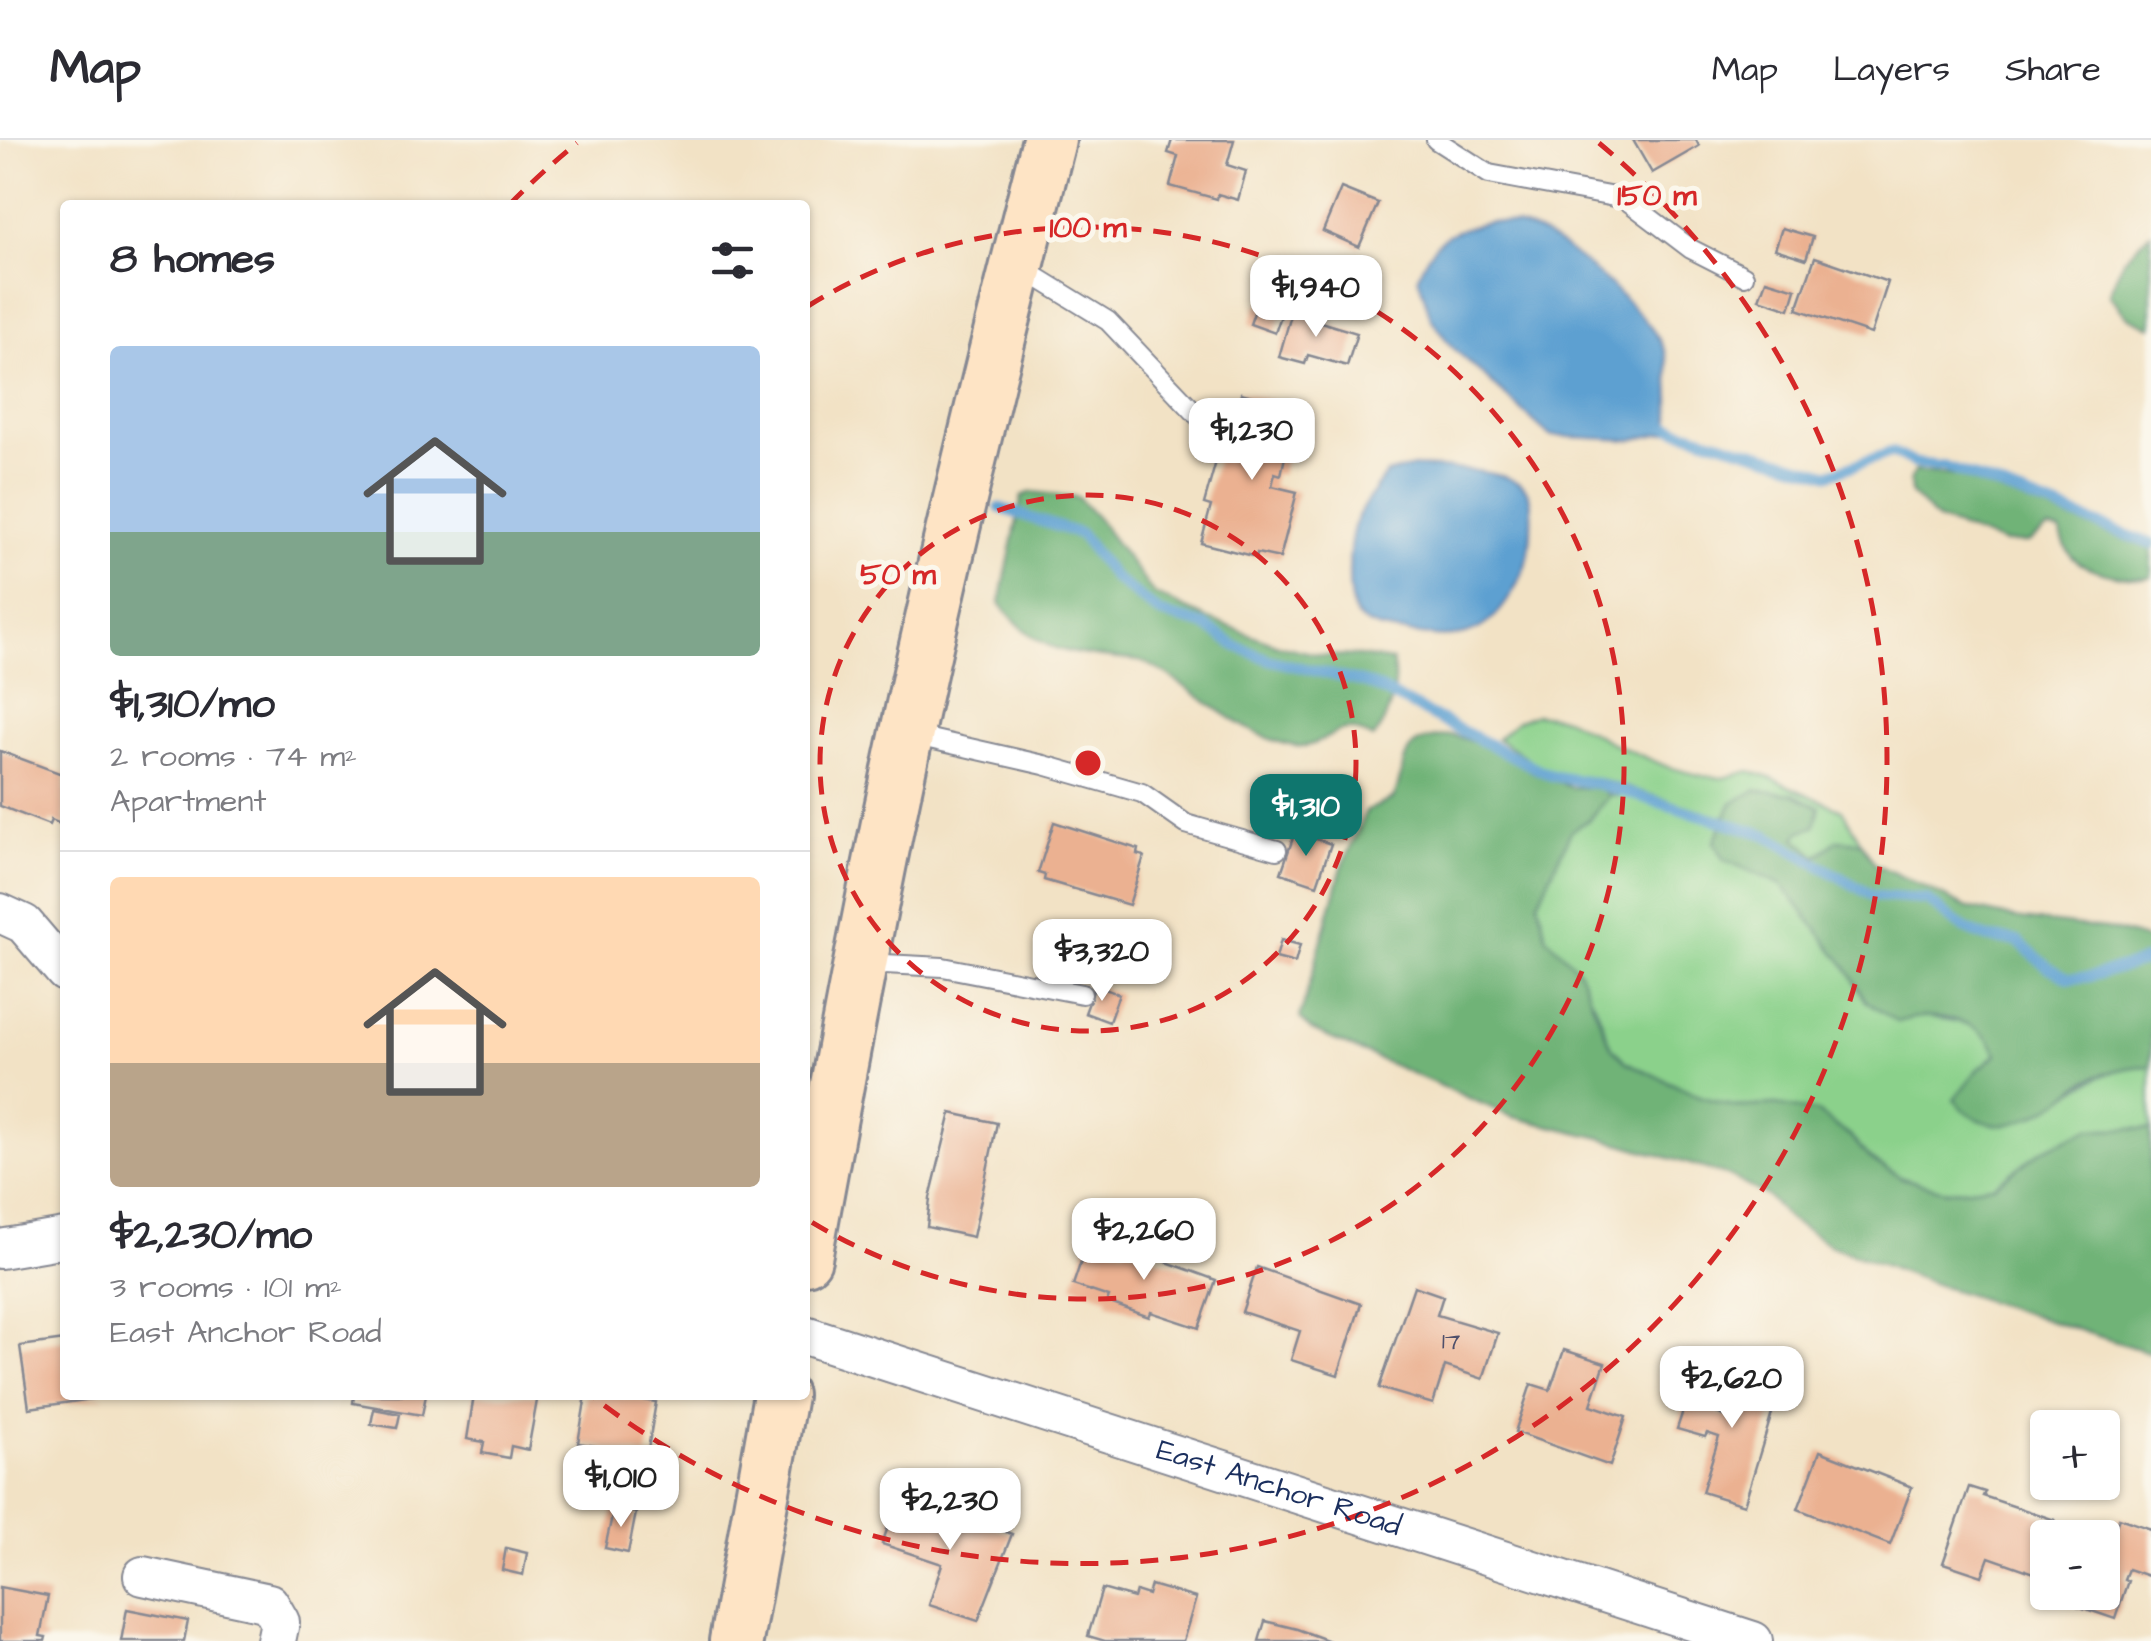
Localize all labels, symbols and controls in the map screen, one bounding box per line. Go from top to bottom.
text: Map [50,36,141,102]
text: Map [1712,45,1778,94]
text: Layers [1833,45,1950,94]
text: Share [2005,45,2101,94]
text: 150 m [1617,175,1697,217]
text: 100 m [1049,207,1127,249]
text: 8 homes [110,231,275,289]
icon: filters [705,233,760,288]
pin: $1,940 [1235,255,1397,340]
text: $1,940 [1272,265,1360,310]
pin: $1,230 [1171,398,1333,483]
text: $1,230 [1211,408,1293,453]
icon: home [345,411,525,591]
text: 50 m [860,554,936,596]
text: $1,310/mo [110,676,275,734]
text: 2 rooms · 74 m² [110,734,357,779]
centre of rings [1070,745,1106,781]
pin: $1,310 [1225,774,1387,859]
text: Apartment [110,779,266,824]
text: $1,310 [1272,784,1340,829]
pin: $3,320 [1021,919,1183,1004]
text: $3,320 [1055,929,1149,974]
icon: home [345,942,525,1122]
pin: $2,260 [1063,1198,1225,1283]
text: $2,230/mo [110,1207,312,1265]
text: $2,260 [1094,1208,1194,1253]
text: 3 rooms · 101 m² [110,1265,342,1310]
text: East Anchor Road [110,1310,382,1355]
house number: 17 [1442,1324,1460,1359]
pin: $2,620 [1651,1346,1813,1431]
text: $2,620 [1682,1356,1782,1401]
map controls [2030,1410,2120,1610]
button: + [2030,1410,2120,1500]
street label: East Anchor Road [1151,1429,1407,1547]
pin: $1,010 [540,1445,702,1530]
text: $1,010 [585,1455,657,1500]
pin: $2,230 [869,1468,1031,1553]
text: $2,230 [902,1478,998,1523]
button: − [2030,1520,2120,1610]

